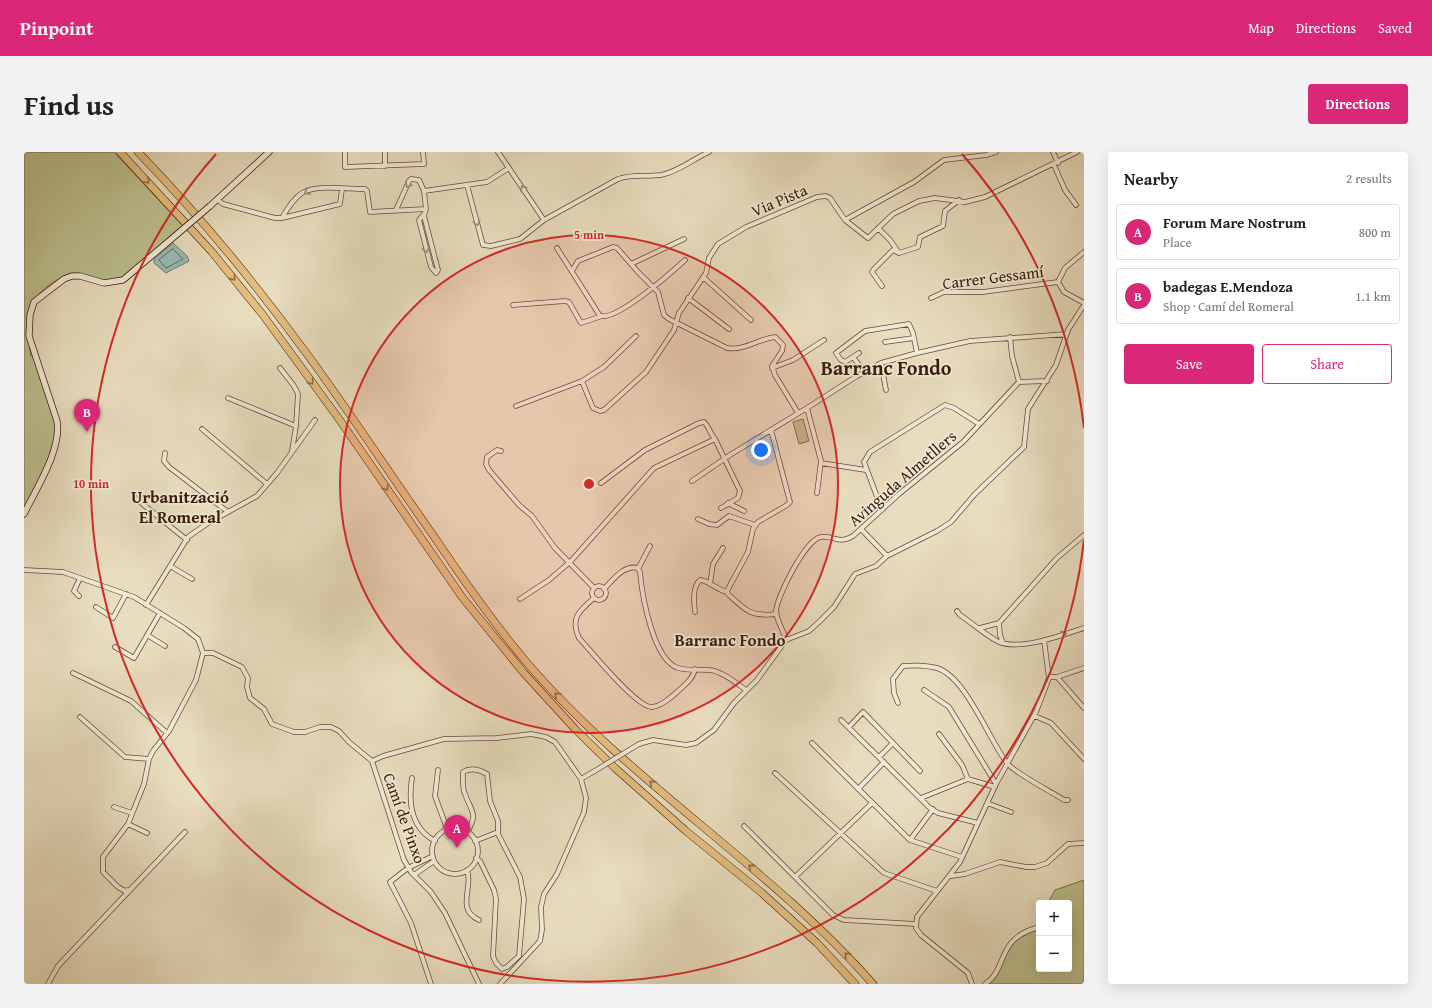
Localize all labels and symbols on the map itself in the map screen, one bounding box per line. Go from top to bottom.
one-way arrow [142,176,150,184]
street label: Via Pista [747,177,811,223]
one-way arrow [405,181,412,188]
one-way arrow [520,185,527,192]
one-way arrow [303,187,311,195]
one-way arrow [472,219,481,226]
text: 5 min [574,226,604,243]
one-way arrow [422,246,430,253]
street label: Carrer Gessamí [941,259,1045,295]
one-way arrow [228,273,235,281]
district label: Barranc Fondo [821,353,952,382]
one-way arrow [306,377,313,384]
pin: B [74,399,100,432]
street label: Avinguda Almetllers [843,424,961,532]
your location [751,440,771,460]
text: 10 min [73,475,109,492]
centre of rings [582,477,596,491]
district label: Urbanització El Romeral [131,484,229,529]
one-way arrow [381,484,389,491]
district label: Barranc Fondo [674,627,786,652]
one-way arrow [1060,630,1067,639]
one-way arrow [554,692,562,700]
street label: Camí de Pinxo [377,769,433,867]
one-way arrow [649,780,657,788]
pin: A [444,815,470,848]
one-way arrow [748,865,756,872]
one-way arrow [844,952,852,960]

